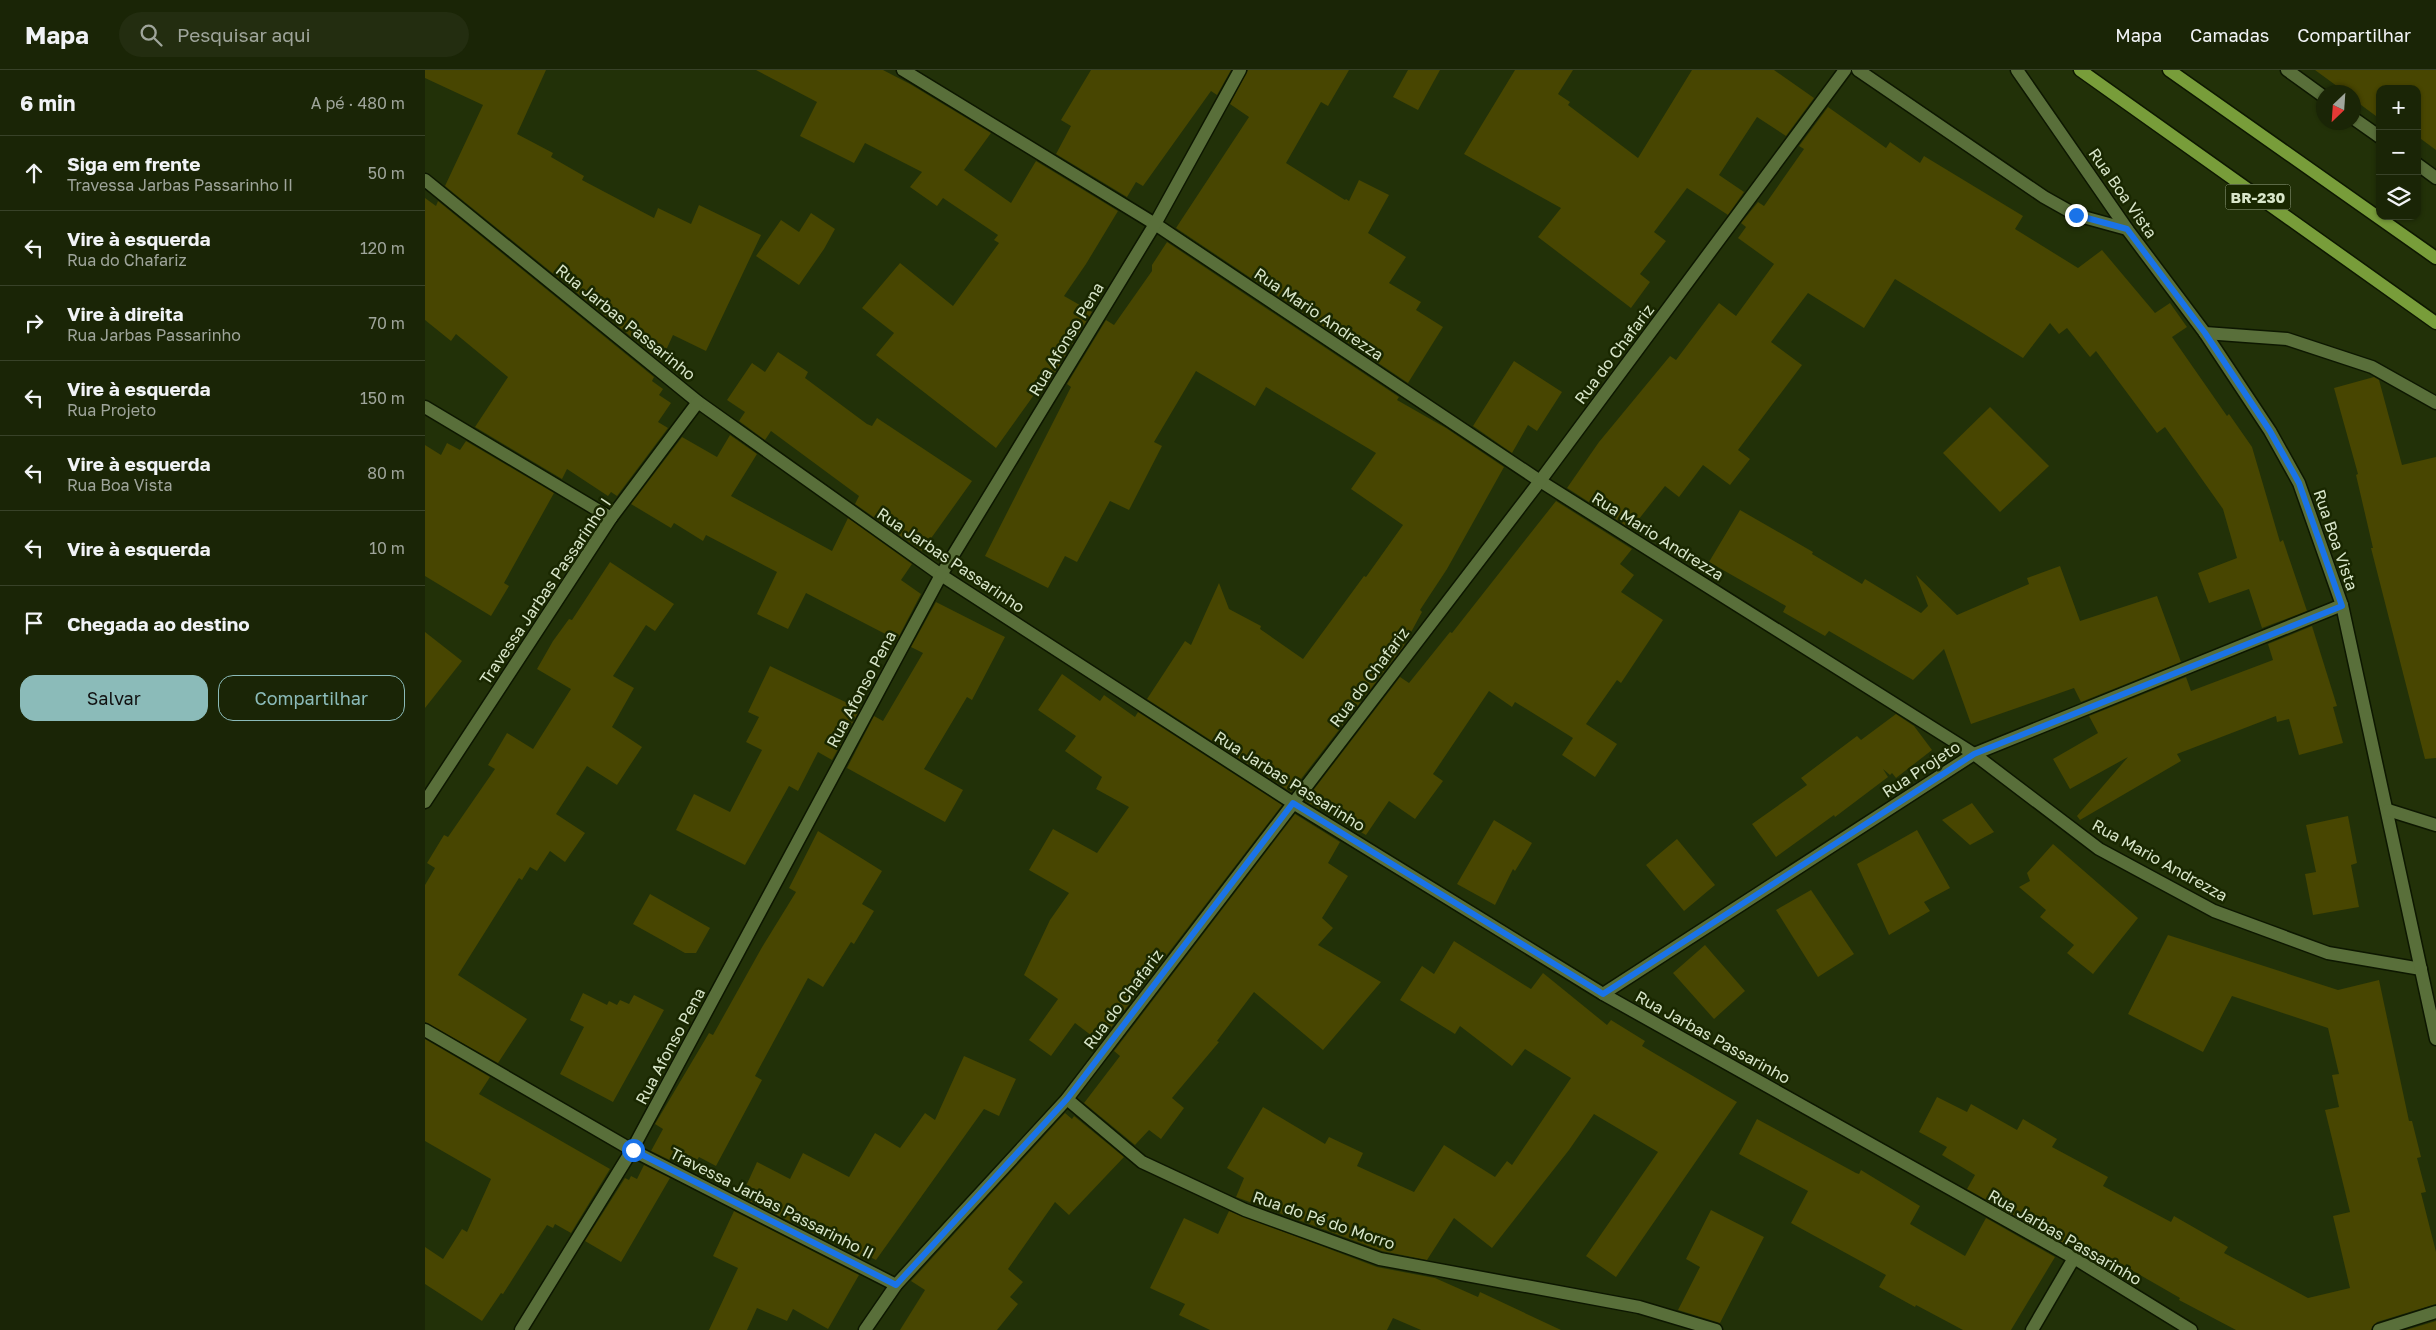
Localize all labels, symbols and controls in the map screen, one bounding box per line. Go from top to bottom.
search box [119,12,469,57]
text: Mapa [25,20,89,49]
icon: search [137,21,165,49]
text: Pesquisar aqui [177,23,311,46]
text: Mapa [2115,24,2162,46]
text: Camadas [2190,24,2269,46]
text: Compartilhar [2297,24,2411,46]
north arrow [2316,85,2361,130]
map controls [2376,85,2421,220]
button: + [2376,85,2421,130]
text: 6 min [20,90,75,116]
text: A pé · 480 m [311,93,405,113]
button: − [2376,130,2421,175]
street label: Rua Boa Vista [2085,144,2161,242]
text: Siga em frente [67,152,201,175]
icon: ahead [20,159,48,187]
text: 50 m [368,163,405,183]
text: Travessa Jarbas Passarinho II [67,175,293,195]
button: layers [2376,175,2421,220]
road number: BR-230 [2225,184,2291,210]
route end [2065,204,2088,227]
text: Vire à esquerda [67,227,210,250]
icon: left [20,234,48,262]
text: 120 m [360,238,405,258]
text: Rua do Chafariz [67,250,187,270]
street label: Rua Jarbas Passarinho [552,259,700,385]
street label: Rua Mario Andrezza [1251,263,1387,365]
street label: Rua Afonso Pena [1024,278,1108,400]
street label: Rua do Chafariz [1570,300,1658,408]
text: Vire à direita [67,302,184,325]
icon: right [20,309,48,337]
text: 70 m [368,313,405,333]
text: Rua Jarbas Passarinho [67,325,241,345]
text: Vire à esquerda [67,377,210,400]
icon: left [20,384,48,412]
text: 150 m [360,388,405,408]
text: Rua Projeto [67,400,156,420]
text: Vire à esquerda [67,452,210,475]
icon: left [20,459,48,487]
text: 80 m [367,463,405,483]
text: Rua Boa Vista [67,475,173,495]
street label: Rua Mario Andrezza [1588,487,1728,585]
street label: Rua Boa Vista [2309,487,2363,593]
street label: Travessa Jarbas Passarinho I [475,494,615,688]
street label: Rua Jarbas Passarinho [873,503,1029,617]
icon: left [20,534,48,562]
text: Vire à esquerda [67,537,210,560]
text: 10 m [369,538,405,558]
icon: arrive [20,609,48,637]
text: Chegada ao destino [67,612,250,635]
street label: Rua do Chafariz [1325,623,1413,731]
street label: Rua Afonso Pena [822,627,900,751]
button: Salvar [20,675,208,721]
button: Compartilhar [218,675,405,721]
street label: Rua Jarbas Passarinho [1211,726,1369,836]
street label: Rua Projeto [1878,736,1964,802]
street label: Rua Mario Andrezza [2089,815,2231,905]
street label: Rua do Chafariz [1079,945,1167,1053]
street label: Rua Afonso Pena [631,984,709,1108]
street label: Rua Jarbas Passarinho [1632,986,1794,1088]
route start [622,1139,645,1162]
street label: Travessa Jarbas Passarinho II [667,1143,877,1263]
street label: Rua Jarbas Passarinho [1985,1185,2145,1289]
street label: Rua do Pé do Morro [1250,1186,1398,1254]

